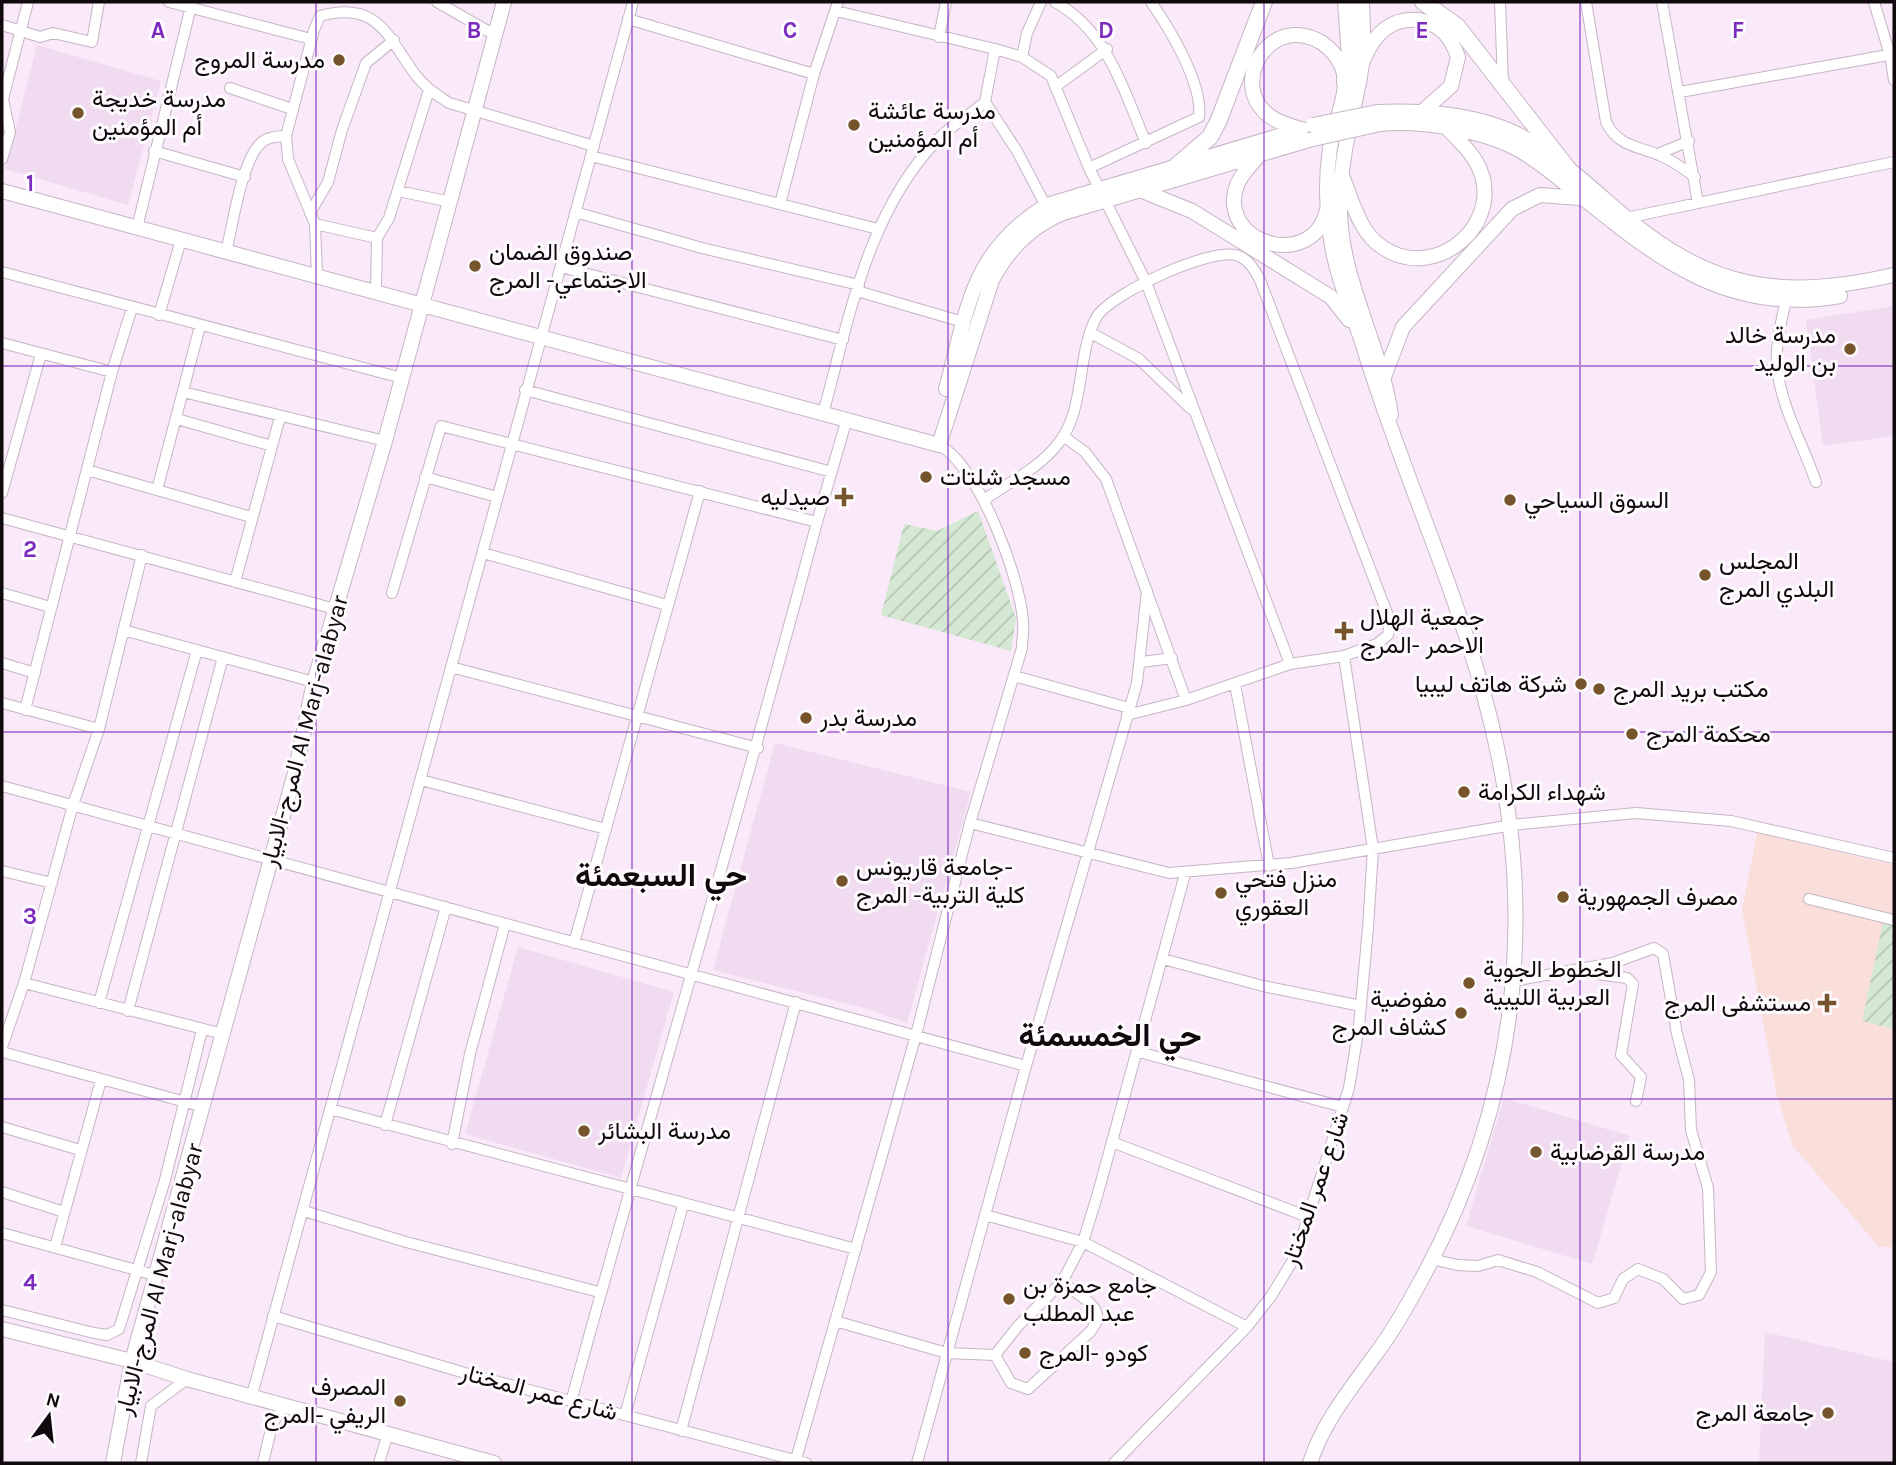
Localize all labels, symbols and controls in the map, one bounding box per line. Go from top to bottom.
text: A [151,17,165,44]
text: B [467,17,481,44]
text: C [783,17,797,44]
text: D [1098,17,1114,44]
text: E [1415,17,1429,44]
text: F [1732,17,1744,44]
place label: مدرسة المروج [194,46,325,76]
marker: مدرسة المروج [331,52,347,68]
place label: مدرسة خديجة أم المؤمنين [92,85,226,143]
place label: مدرسة عائشة أم المؤمنين [868,97,996,155]
marker: مدرسة خديجة أم المؤمنين [70,105,86,121]
marker: مدرسة عائشة أم المؤمنين [846,117,862,133]
text: 1 [26,170,34,197]
place label: صندوق الضمان الاجتماعي- المرج [489,238,647,299]
marker: صندوق الضمان الاجتماعي- المرج [467,258,483,274]
place label: مدرسة خالد بن الوليد [1725,321,1836,378]
marker: مدرسة خالد بن الوليد [1842,341,1858,357]
place label: مسجد شلتات [940,463,1071,491]
marker: مسجد شلتات [918,469,934,485]
place label: صيدليه [760,483,830,511]
place label: السوق السياحي [1524,486,1669,519]
marker: صيدليه [836,489,852,505]
marker: السوق السياحي [1502,492,1518,508]
text: 2 [23,536,37,563]
place label: المجلس البلدي المرج [1719,547,1834,608]
marker: المجلس البلدي المرج [1697,567,1713,583]
street label: المرج-الابيار Al Marj-alabyar [254,592,356,871]
place label: جمعية الهلال الاحمر -المرج [1360,603,1485,661]
marker: جمعية الهلال الاحمر -المرج [1334,621,1354,641]
place label: شركة هاتف ليبيا [1415,670,1567,699]
place label: مكتب بريد المرج [1613,675,1769,705]
marker: شركة هاتف ليبيا [1573,676,1589,692]
marker: مكتب بريد المرج [1591,681,1607,697]
place label: مدرسة بدر [819,704,917,733]
marker: مدرسة بدر [798,710,814,726]
place label: محكمة المرج [1646,720,1771,750]
marker: محكمة المرج [1624,726,1640,742]
place label: شهداء الكرامة [1478,778,1606,807]
marker: شهداء الكرامة [1456,784,1472,800]
place label: جامعة قاريونس- كلية التربية- المرج [856,853,1025,911]
district label: حي السبعمئة [575,857,747,902]
place label: منزل فتحي العقوري [1235,865,1337,926]
marker: جامعة قاريونس- كلية التربية- المرج [834,873,850,889]
place label: مصرف الجمهورية [1577,883,1738,912]
marker: منزل فتحي العقوري [1213,885,1229,901]
marker: مصرف الجمهورية [1555,889,1571,905]
text: 3 [23,903,37,930]
place label: الخطوط الجوية العربية الليبية [1483,955,1622,1012]
marker: الخطوط الجوية العربية الليبية [1461,975,1477,991]
place label: مفوضية كشاف المرج [1332,985,1447,1043]
place label: مستشفى المرج [1664,989,1811,1019]
marker: مستشفى المرج [1817,993,1837,1013]
marker: مفوضية كشاف المرج [1453,1005,1469,1021]
district label: حي الخمسمئة [1019,1017,1201,1062]
street label: شارع عمر المختار [1275,1108,1356,1272]
place label: مدرسة البشائر [597,1117,731,1146]
marker: مدرسة البشائر [576,1123,592,1139]
place label: مدرسة القرضابية [1550,1138,1705,1167]
street label: المرج-الابيار Al Marj-alabyar [109,1140,211,1419]
marker: مدرسة القرضابية [1528,1144,1544,1160]
text: 4 [23,1269,37,1296]
place label: جامع حمزة بن عبد المطلب [1023,1271,1157,1327]
marker: جامع حمزة بن عبد المطلب [1001,1291,1017,1307]
place label: كودو -المرج [1039,1339,1148,1369]
marker: كودو -المرج [1017,1345,1033,1361]
street label: شارع عمر المختار [456,1357,621,1428]
place label: المصرف الريفي -المرج [264,1373,386,1434]
north arrow [14,1381,84,1451]
text: N [44,1388,63,1413]
marker: المصرف الريفي -المرج [392,1393,408,1409]
place label: جامعة المرج [1695,1399,1814,1429]
marker: جامعة المرج [1820,1405,1836,1421]

